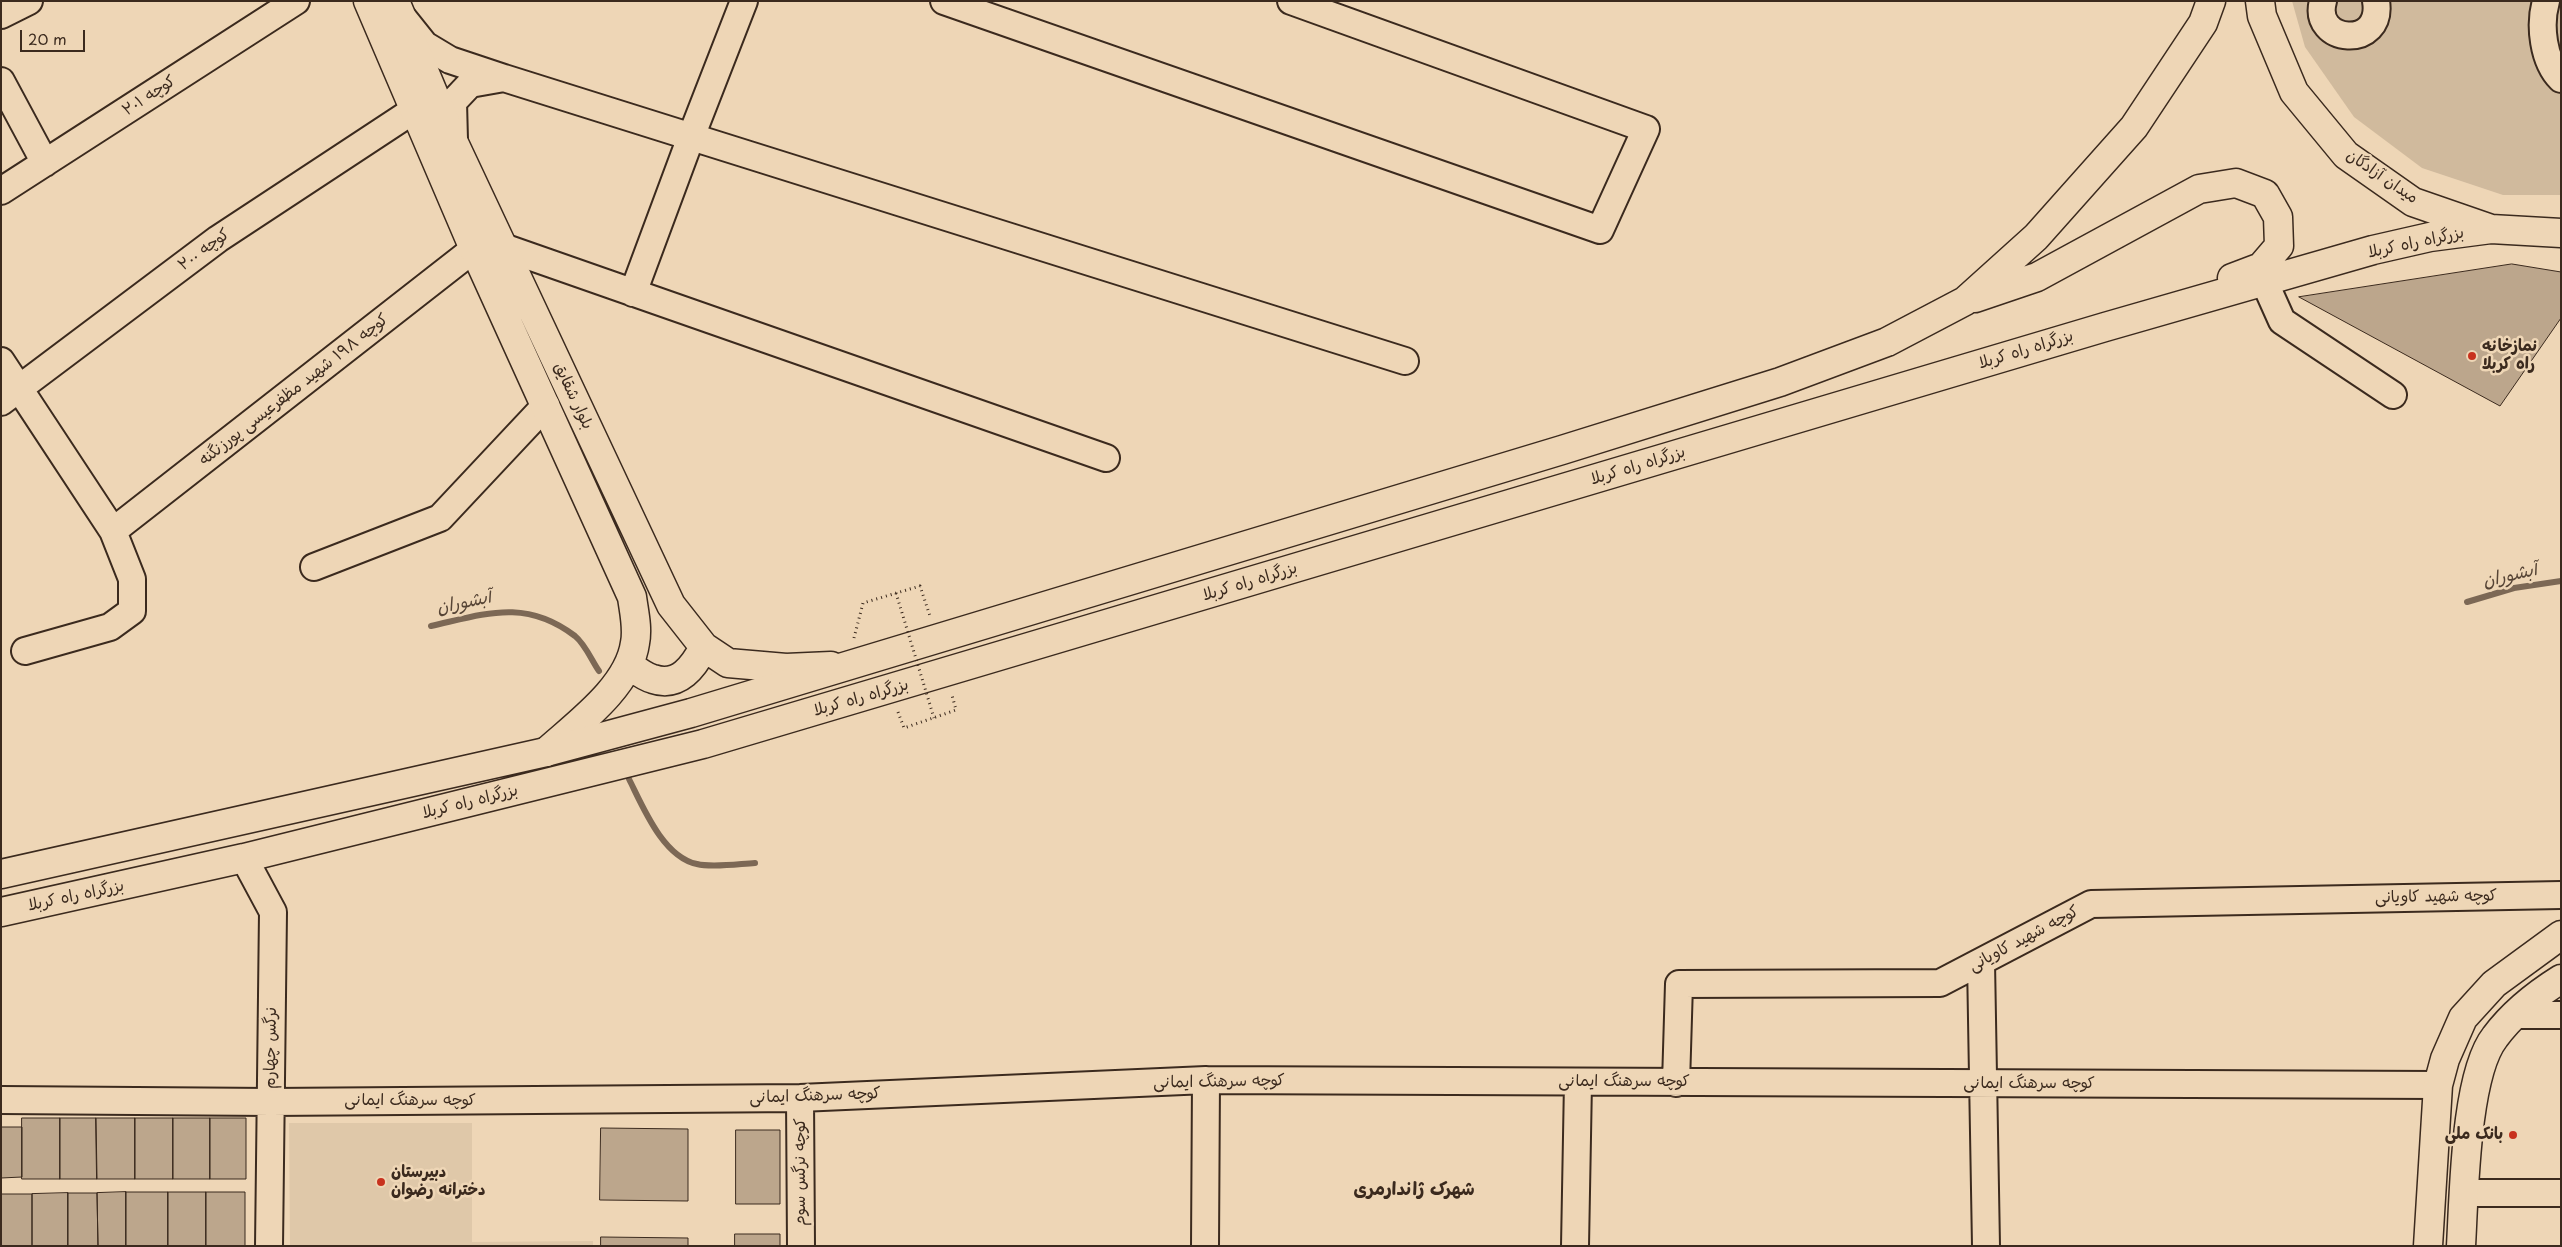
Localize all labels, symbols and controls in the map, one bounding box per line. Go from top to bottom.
scale bar [22,20,88,52]
text: 20 m [28,27,67,50]
street label: کوچه ۲۰۱ [119,72,179,120]
street label: میدان آزادگان [2342,146,2422,208]
street label: بزرگراه راه کربلا [2366,223,2466,263]
street label: کوچه ۲۰۰ [174,225,234,275]
street label: کوچه ۱۹۸ شهید مظفرعیسی پورزنگنه [196,310,392,470]
street label: بزرگراه راه کربلا [1976,326,2076,374]
place label: نمازخانه راه کربلا [2482,337,2537,375]
marker: نمازخانه راه کربلا [2466,350,2478,362]
street label: بلوار شقایق [549,359,597,433]
street label: بزرگراه راه کربلا [1588,442,1688,490]
street label: بزرگراه راه کربلا [1200,558,1300,606]
water label: آبشوران [2481,559,2539,593]
water label: آبشوران [435,587,493,619]
street label: بزرگراه راه کربلا [811,675,911,721]
street label: بزرگراه راه کربلا [420,781,520,823]
street label: بزرگراه راه کربلا [26,876,126,916]
street label: کوچه شهید کاویانی [2375,886,2497,908]
street label: کوچه شهید کاویانی [1966,902,2082,976]
street label: نرگس چهارم [261,1007,281,1089]
street label: کوچه سرهنگ ایمانی [1153,1071,1285,1093]
street label: کوچه سرهنگ ایمانی [1558,1072,1690,1092]
street label: کوچه سرهنگ ایمانی [1963,1074,2095,1094]
street label: کوچه سرهنگ ایمانی [749,1084,881,1108]
street label: کوچه سرهنگ ایمانی [344,1091,476,1111]
street label: کوچه نرگس سوم [791,1118,811,1226]
place label: بانک ملی [2445,1125,2503,1145]
marker: بانک ملی [2507,1129,2519,1141]
place label: دبیرستان دخترانه رضوان [391,1163,485,1201]
marker: دبیرستان دخترانه رضوان [375,1176,387,1188]
district label: شهرک ژاندارمری [1353,1179,1475,1201]

